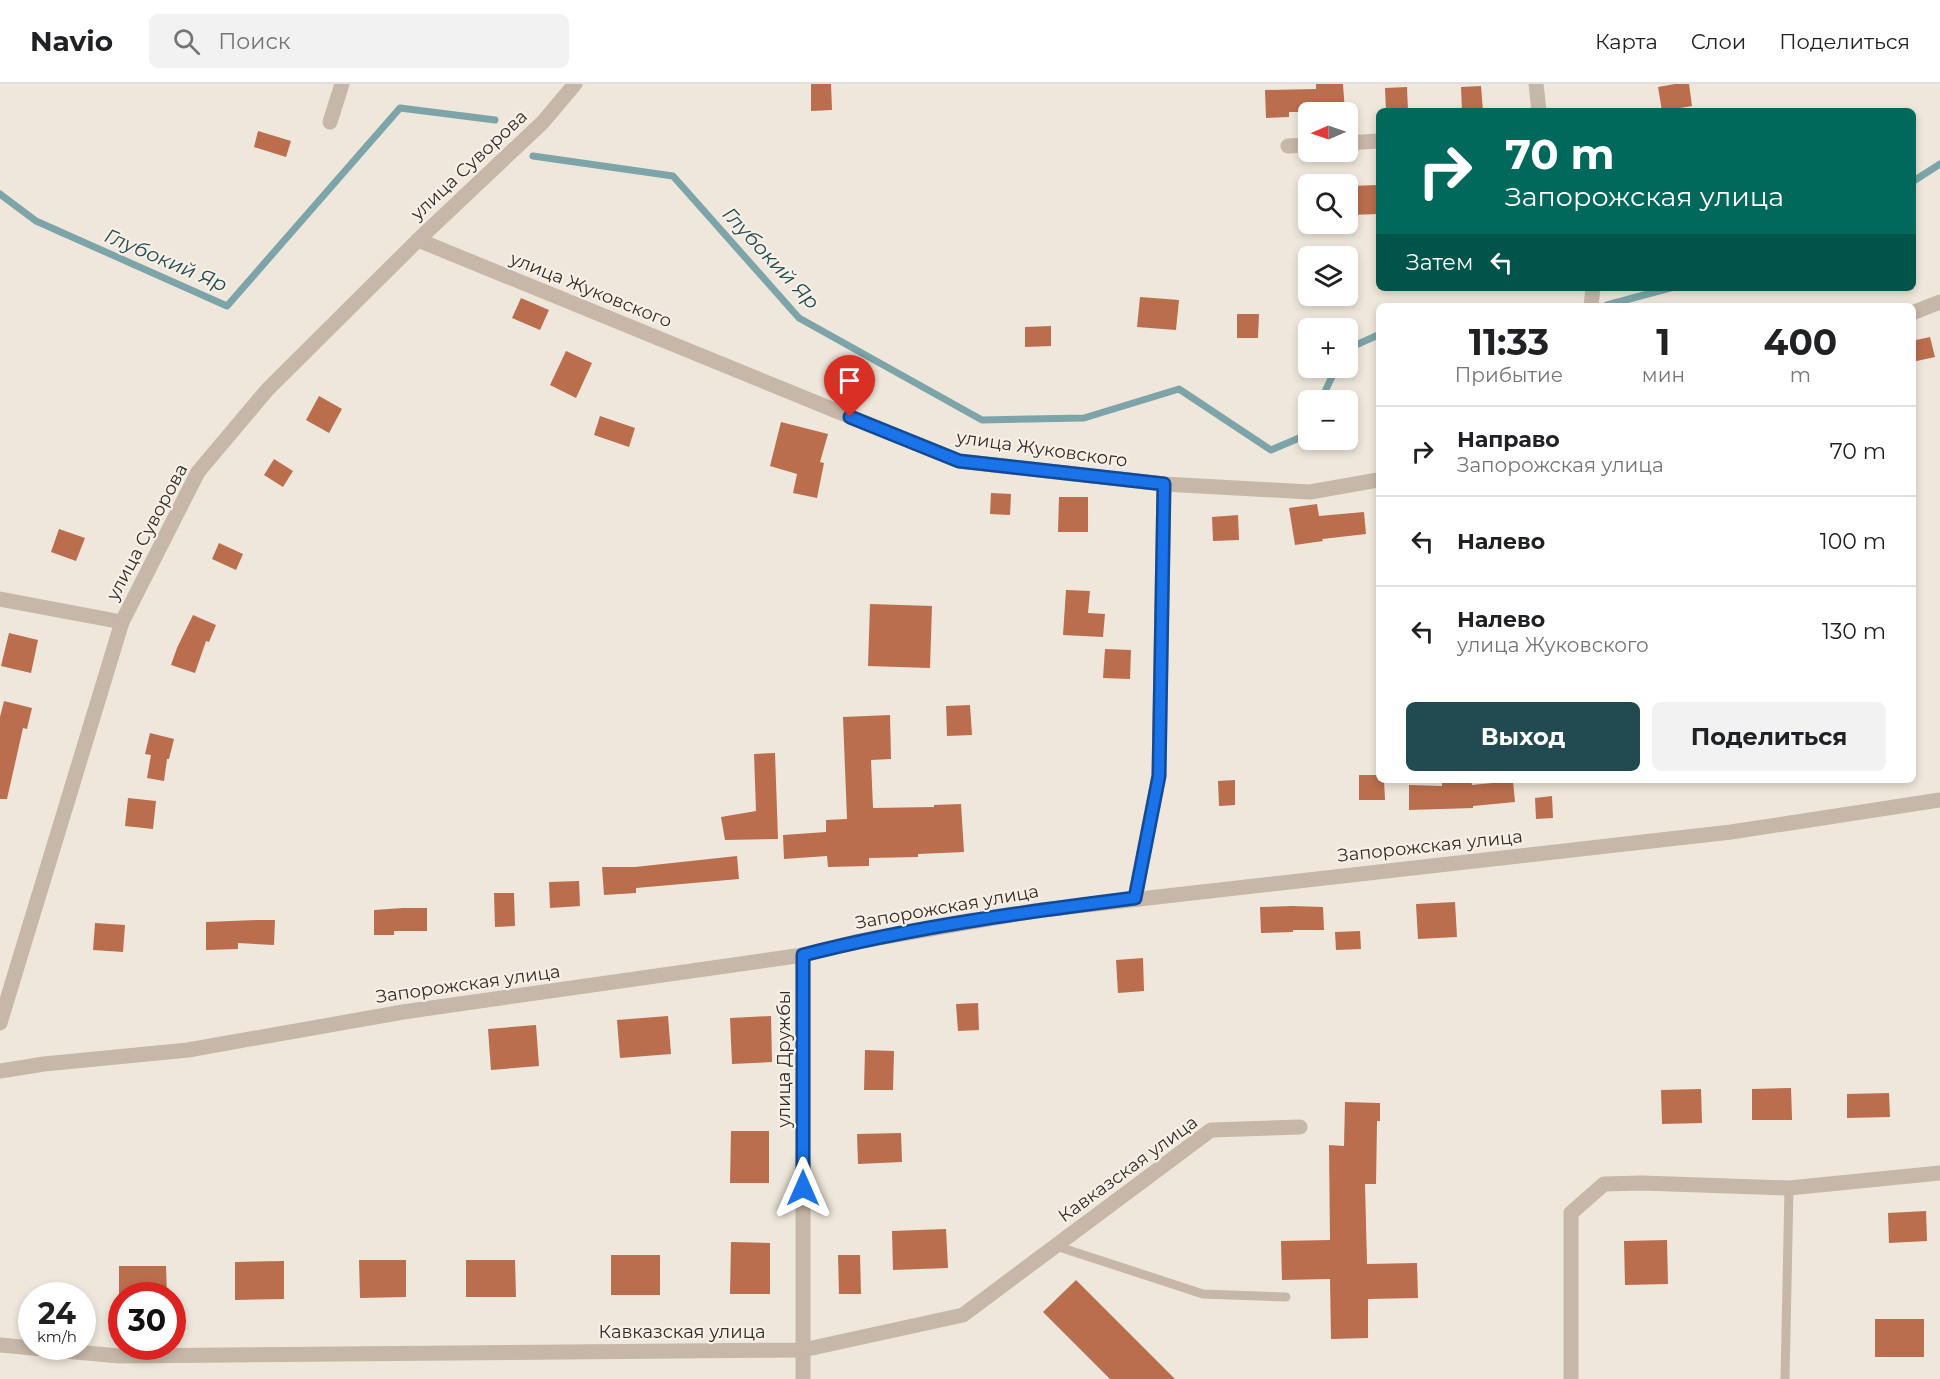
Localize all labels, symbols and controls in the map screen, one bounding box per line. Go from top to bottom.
search box [149,14,569,68]
text: Navio [30,24,113,58]
icon: search [170,25,203,58]
text: Поиск [218,28,291,55]
text: Карта [1595,29,1658,54]
text: Слои [1691,29,1746,54]
text: Поделиться [1779,29,1910,54]
north arrow [1298,102,1358,162]
map controls [1298,102,1358,450]
street label: улица Суворова [405,105,532,225]
text: 70 m [1505,128,1615,180]
icon: right [1406,132,1484,210]
button: search [1298,174,1358,234]
text: Запорожская улица [1505,180,1784,213]
water label: Глубокий Яр [718,202,824,314]
water label: Глубокий Яр [101,223,231,297]
button: layers [1298,246,1358,306]
icon: left [1485,246,1518,279]
street label: улица Жуковского [506,247,675,333]
text: Затем [1406,249,1473,276]
button: + [1298,318,1358,378]
text: 11:33 [1469,320,1549,364]
text: 1 [1656,320,1670,364]
text: 400 [1764,320,1837,364]
pin [824,355,875,417]
text: Прибытие [1455,363,1563,387]
text: мин [1642,363,1685,387]
text: m [1790,363,1811,387]
icon: arrive [833,364,866,397]
button: − [1298,390,1358,450]
street label: улица Жуковского [954,426,1129,472]
text: Направо [1457,426,1560,453]
icon: right [1406,435,1439,468]
text: 70 m [1830,438,1886,465]
text: Запорожская улица [1457,453,1664,477]
street label: улица Суворова [101,460,192,605]
icon: left [1406,525,1439,558]
text: Налево [1457,528,1545,555]
text: 100 m [1820,528,1886,555]
text: Налево [1457,606,1545,633]
icon: left [1406,615,1439,648]
text: 130 m [1822,618,1886,645]
text: улица Жуковского [1457,633,1649,657]
button: Выход [1406,702,1640,771]
button: Поделиться [1652,702,1886,771]
street label: Запорожская улица [1336,825,1524,867]
street label: Запорожская улица [853,880,1041,934]
street label: Запорожская улица [374,960,562,1008]
street label: улица Дружбы [773,990,795,1129]
street label: Кавказская улица [1054,1111,1202,1227]
position arrow [771,1156,835,1220]
speed limit sign: 30 [108,1282,186,1360]
text: 24 [38,1295,76,1332]
street label: Кавказская улица [599,1321,765,1343]
text: km/h [37,1327,77,1346]

